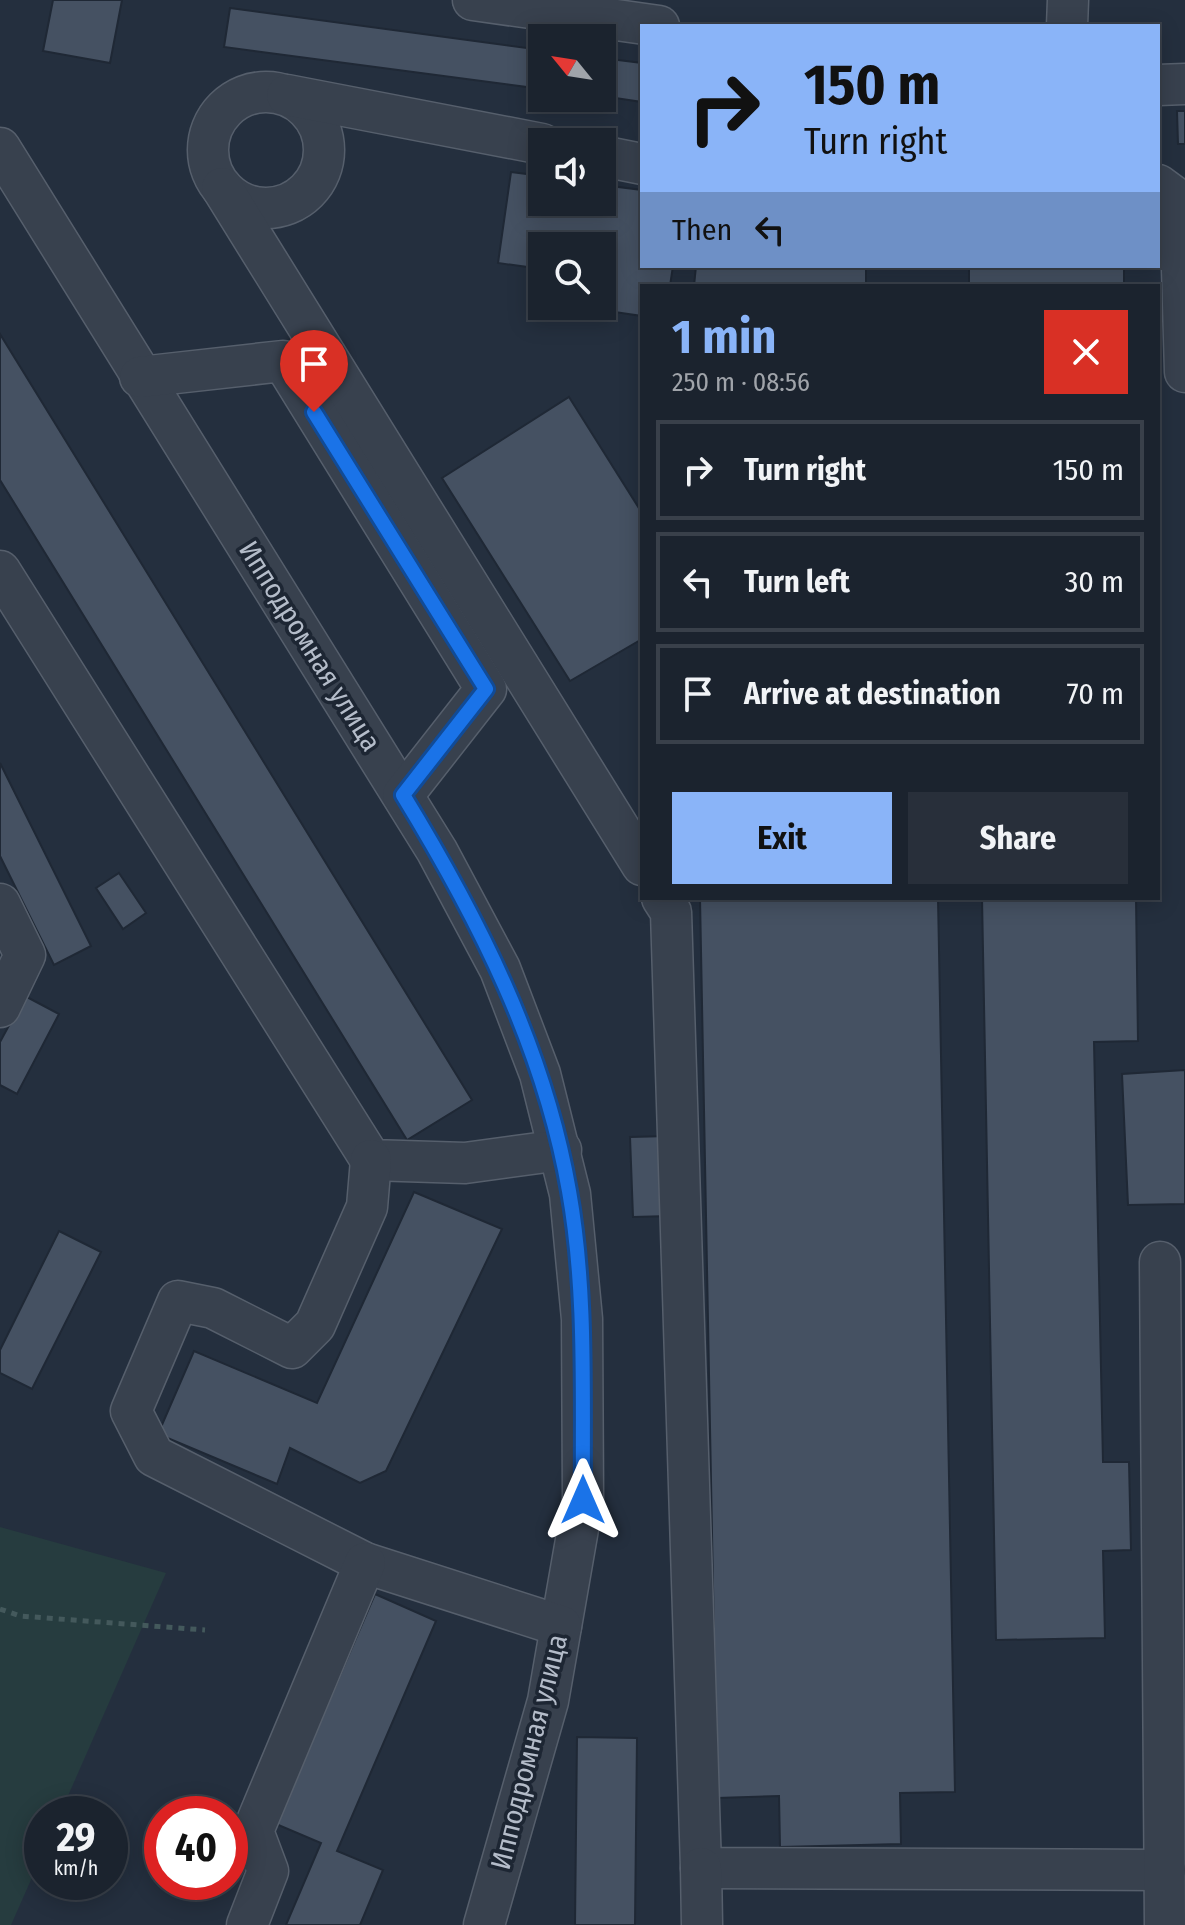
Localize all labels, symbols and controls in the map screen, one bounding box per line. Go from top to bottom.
north arrow [528,24,616,112]
map controls [528,24,616,320]
text: 150 m [804,52,940,119]
icon: right [672,56,776,160]
text: Turn right [804,120,947,164]
button: sound [528,128,616,216]
icon: left [748,208,792,252]
text: Then [672,212,732,248]
button: search [528,232,616,320]
text: 1 min [672,308,777,366]
button: close [1044,310,1128,394]
pin [280,330,348,412]
icon: arrive [292,342,336,386]
text: 250 m · 08:56 [672,367,810,398]
icon: right [676,448,720,492]
text: Turn right [744,452,866,488]
text: 150 m [1053,452,1124,488]
street label: Ипподромная улица [232,535,388,757]
icon: left [676,560,720,604]
text: Turn left [744,564,850,600]
text: 30 m [1065,564,1124,600]
icon: arrive [676,672,720,716]
text: Arrive at destination [744,676,1001,712]
text: 70 m [1066,676,1124,712]
button: Exit [672,792,892,884]
button: Share [908,792,1128,884]
position arrow [541,1458,625,1542]
street label: Ипподромная улица [484,1631,574,1873]
speed limit sign: 40 [144,1796,248,1900]
text: 29 [56,1814,95,1862]
text: km/h [54,1856,98,1880]

